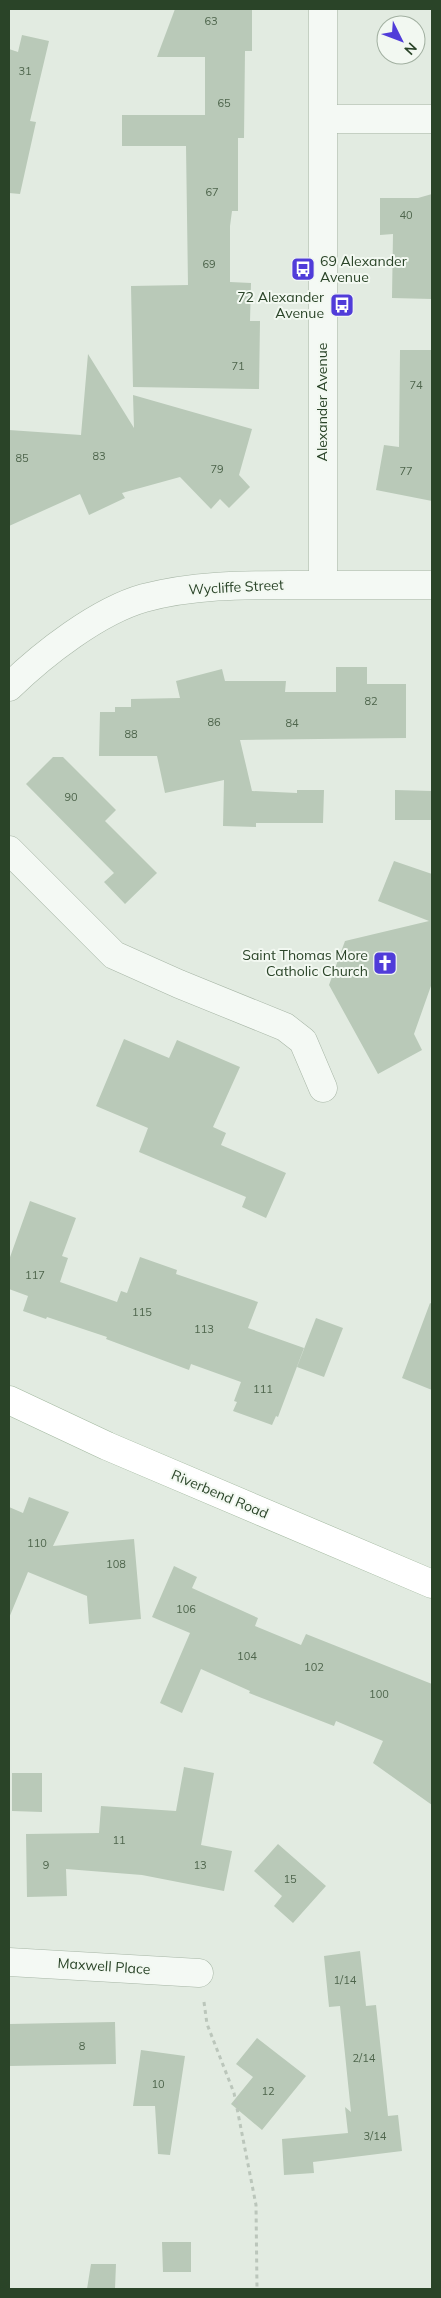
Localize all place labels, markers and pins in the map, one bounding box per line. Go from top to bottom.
place label: 69 Alexander Avenue [320,252,408,286]
bus stop icon: 69 Alexander Avenue [290,256,316,282]
place label: 72 Alexander Avenue [237,288,325,322]
bus stop icon: 72 Alexander Avenue [329,292,355,318]
place label: Saint Thomas More Catholic Church [242,946,368,980]
church icon: Saint Thomas More Catholic Church [372,950,398,976]

